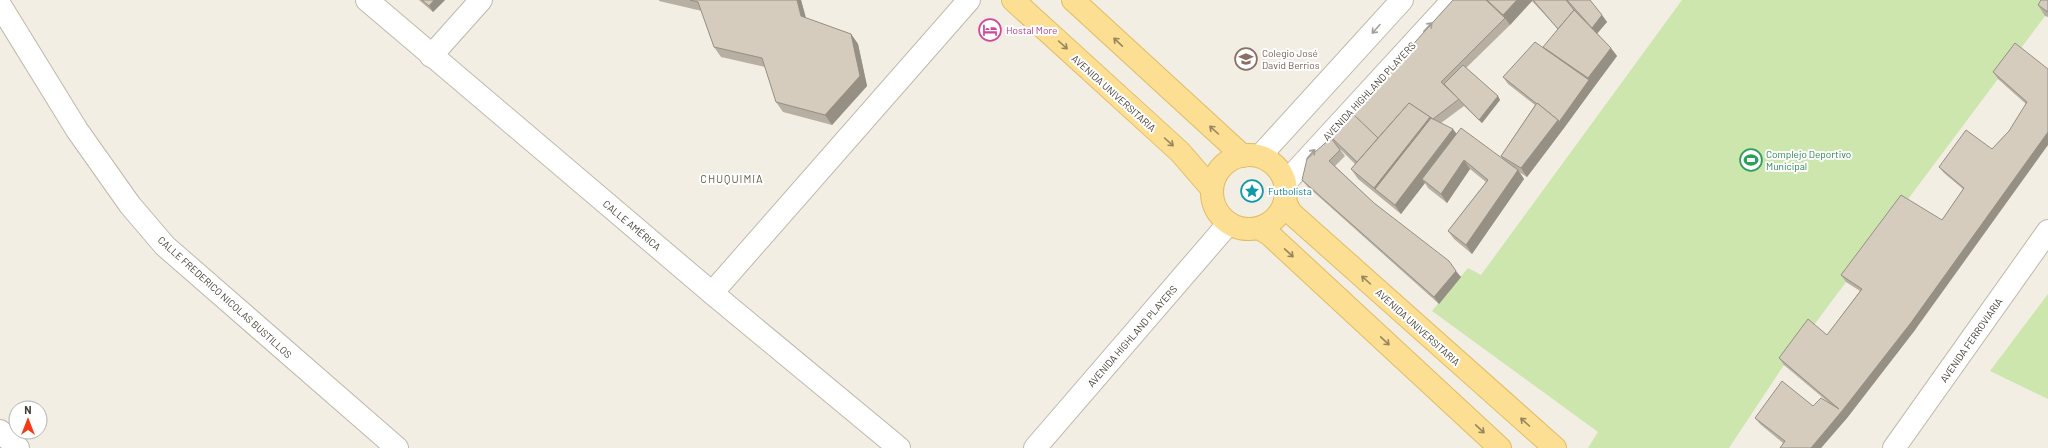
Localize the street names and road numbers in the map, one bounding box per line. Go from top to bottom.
street label: AVENIDA HIGHLAND PLAYERS [1320,39,1418,143]
street label: AVENIDA UNIVERSITARIA [1070,52,1158,134]
street label: CALLE AMÉRICA [601,197,663,253]
street label: CALLE FREDERICO NICOLAS BUSTILLOS [156,234,295,360]
street label: AVENIDA HIGHLAND PLAYERS [1085,283,1179,389]
street label: AVENIDA UNIVERSITARIA [1374,286,1462,368]
street label: AVENIDA FERROVIARIA [1937,296,2005,384]

